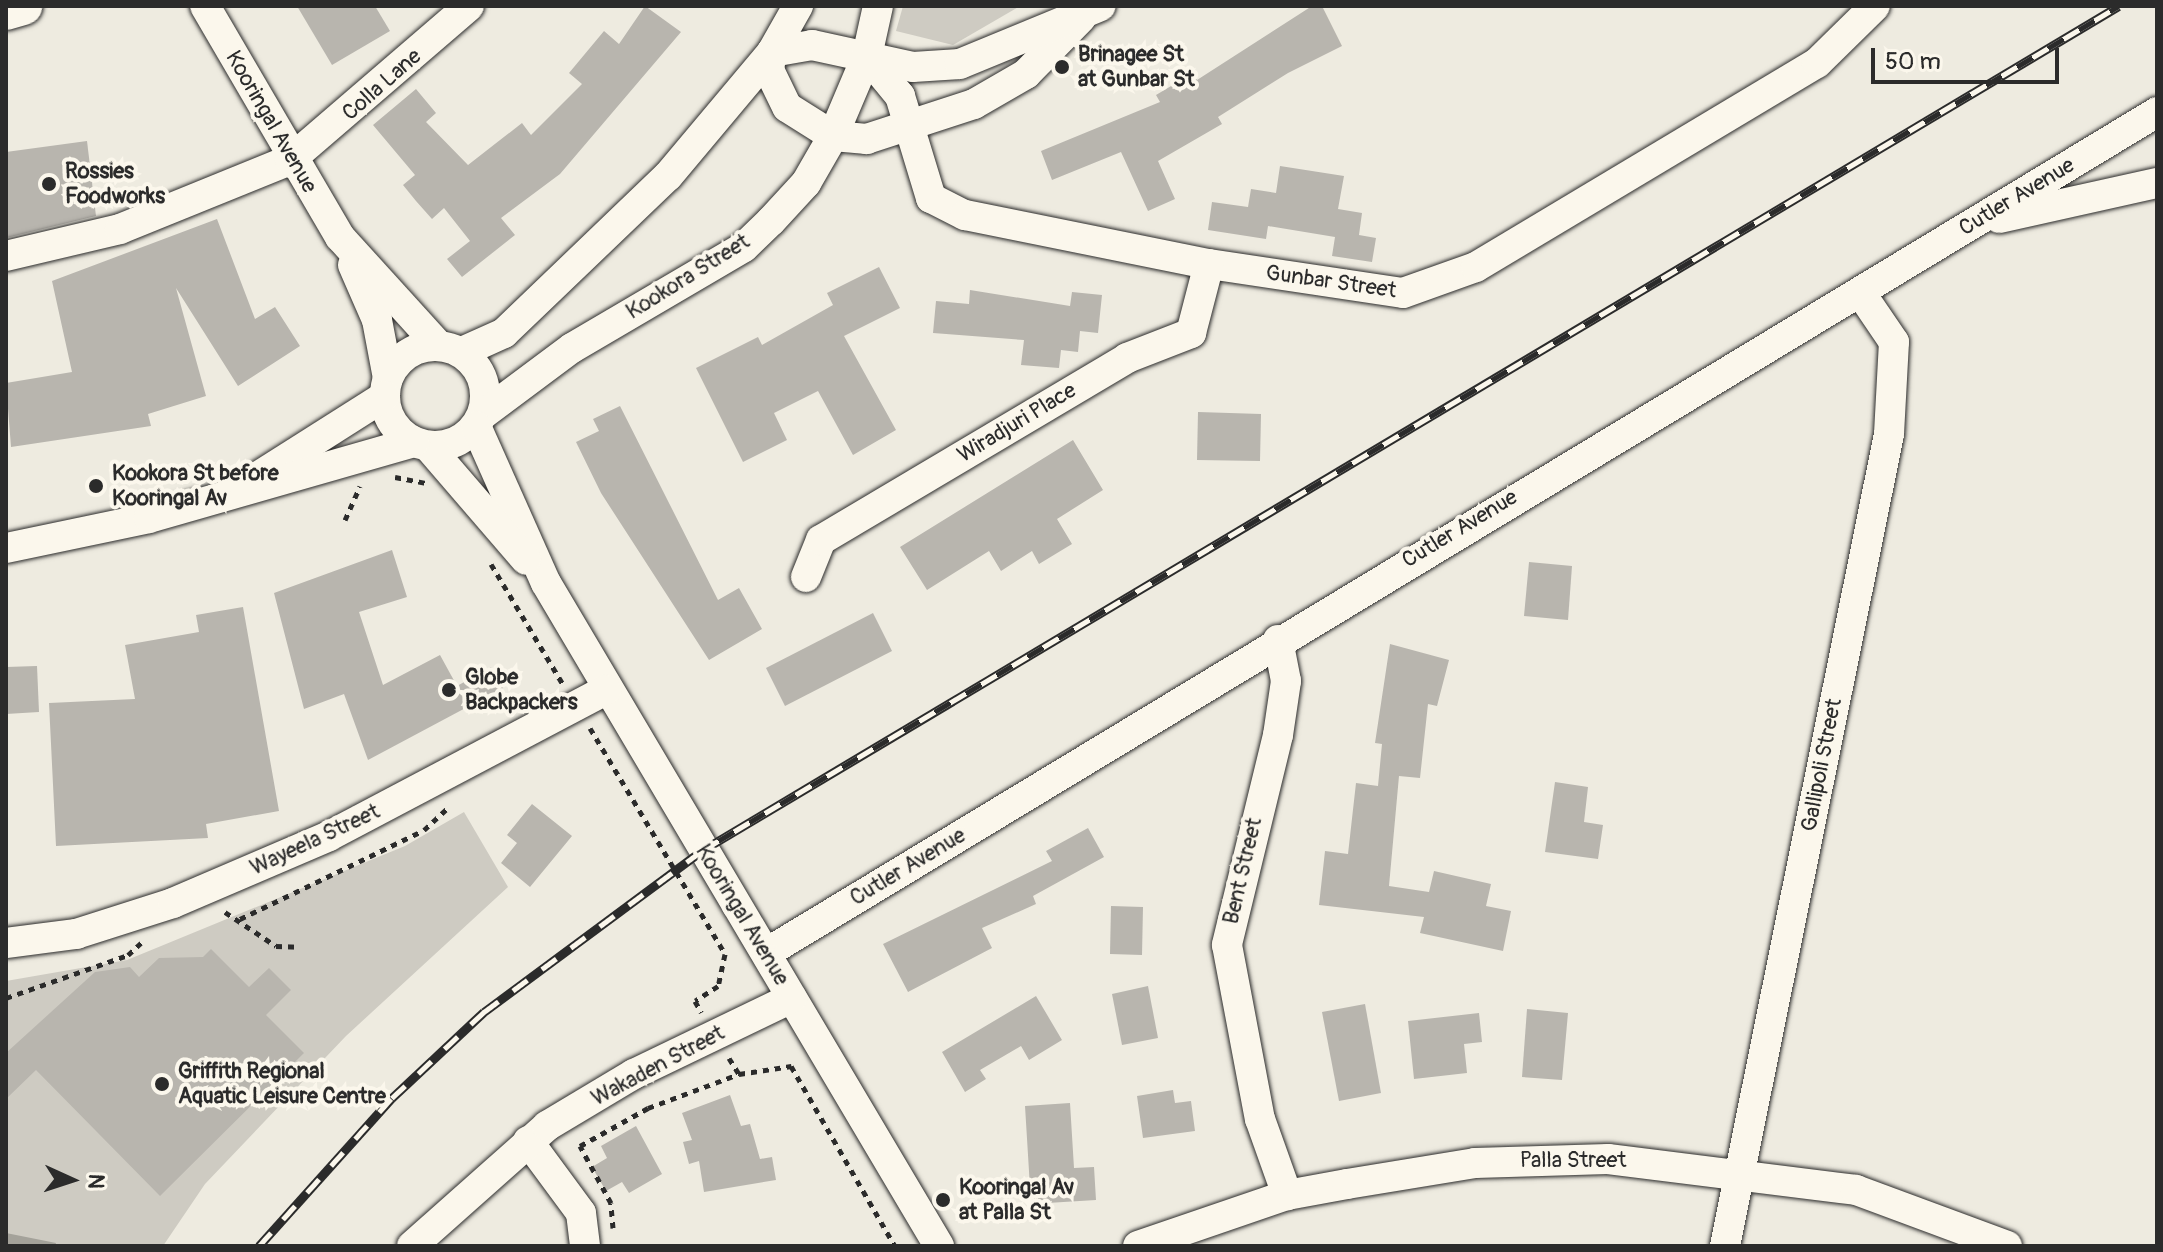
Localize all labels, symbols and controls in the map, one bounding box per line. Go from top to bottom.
scale bar [1875,32,2063,82]
place label: Brinagee St at Gunbar St [1078,41,1195,92]
street label: Colla Lane [337,44,427,126]
street label: Kooringal Avenue [220,46,322,198]
text: 50 m [1885,47,1941,76]
marker: Brinagee St at Gunbar St [1053,58,1071,76]
street label: Cutler Avenue [1955,152,2079,242]
place label: Rossies Foodworks [65,158,165,210]
marker: Rossies Foodworks [40,175,58,193]
street label: Kookora Street [621,229,755,325]
street label: Gunbar Street [1264,260,1398,304]
street label: Wiradjuri Place [953,377,1081,469]
place label: Kookora St before Kooringal Av [112,460,279,512]
marker: Kookora St before Kooringal Av [87,477,105,495]
street label: Cutler Avenue [1398,484,1522,574]
place label: Globe Backpackers [465,664,578,716]
marker: Globe Backpackers [440,681,458,699]
street label: Gallipoli Street [1796,696,1848,834]
street label: Wayeela Street [246,798,384,882]
street label: Bent Street [1218,815,1268,927]
street label: Cutler Avenue [846,822,970,912]
street label: Kooringal Avenue [690,840,794,990]
street label: Wakaden Street [587,1020,729,1112]
place label: Griffith Regional Aquatic Leisure Centre [178,1058,386,1110]
marker: Griffith Regional Aquatic Leisure Centre [153,1075,171,1093]
north arrow [32,1140,112,1220]
street label: Palla Street [1520,1148,1626,1174]
text: N [82,1173,110,1189]
place label: Kooringal Av at Palla St [959,1174,1074,1226]
marker: Kooringal Av at Palla St [934,1191,952,1209]

